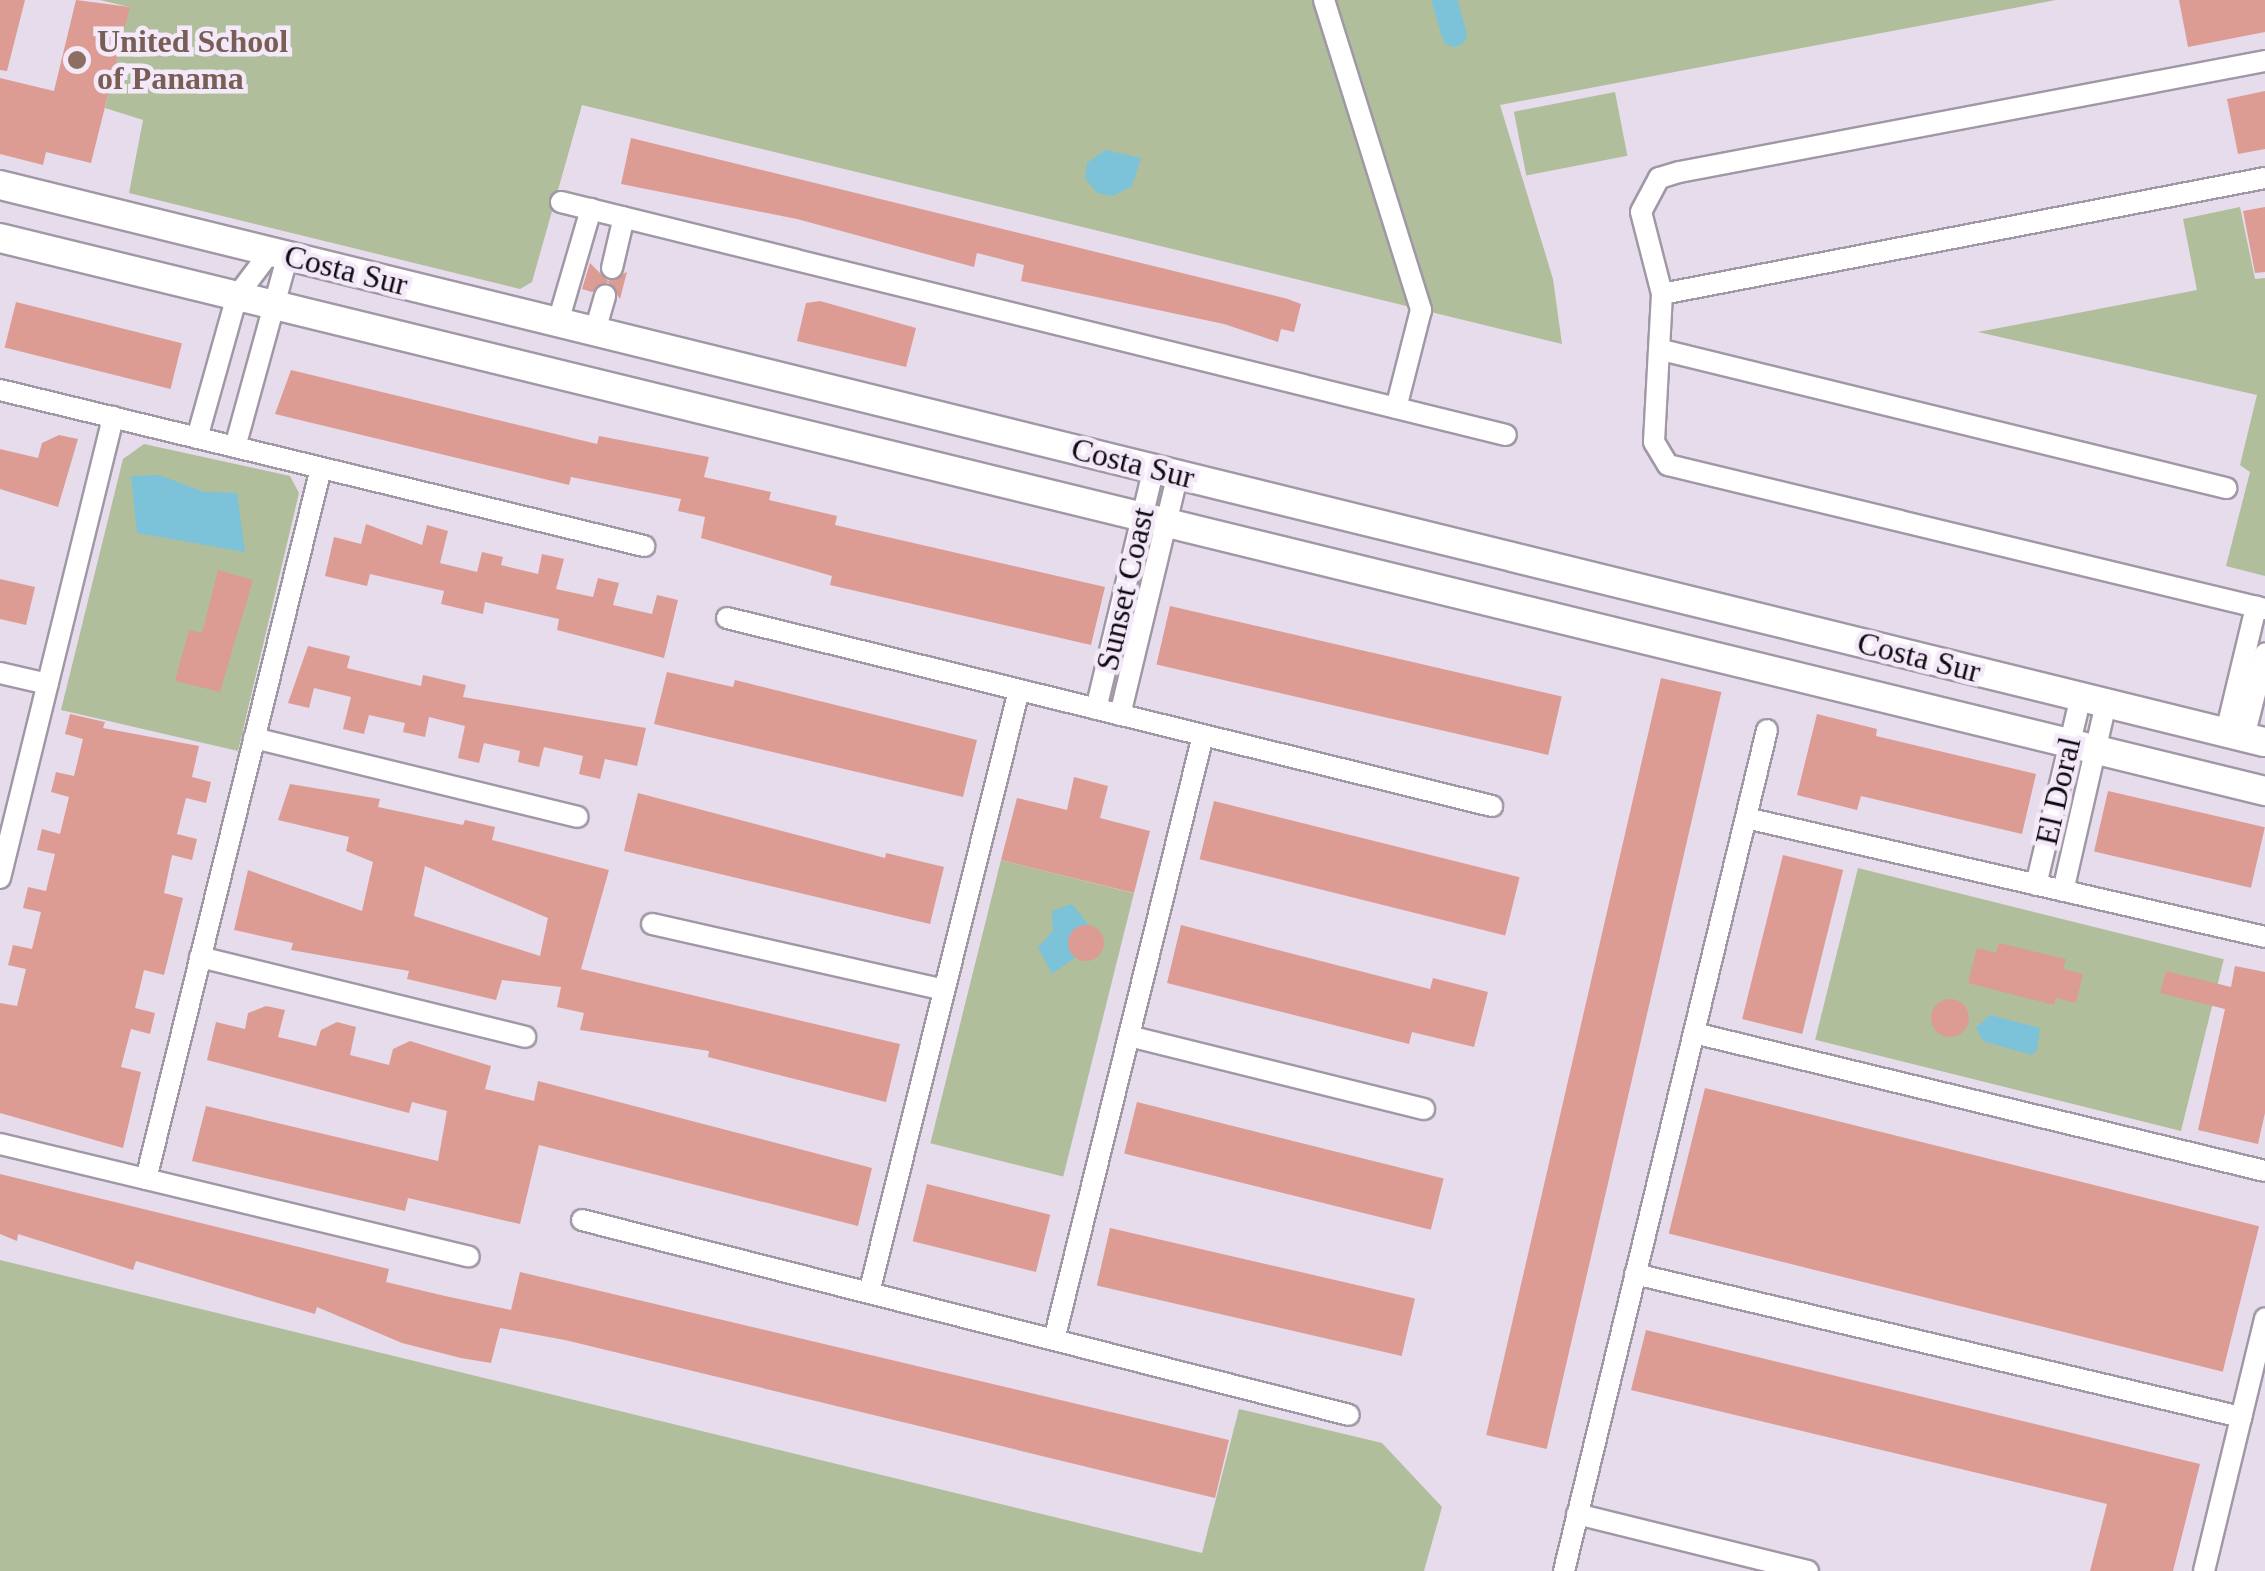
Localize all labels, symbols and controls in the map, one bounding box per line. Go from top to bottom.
place label: United School of Panama [97,23,288,98]
marker: United School of Panama [66,49,88,71]
street label: Costa Sur [281,236,411,304]
street label: Costa Sur [1068,429,1198,497]
street label: Sunset Coast [1088,504,1162,674]
street label: Costa Sur [1854,623,1984,691]
street label: El Doral [2027,733,2089,849]

